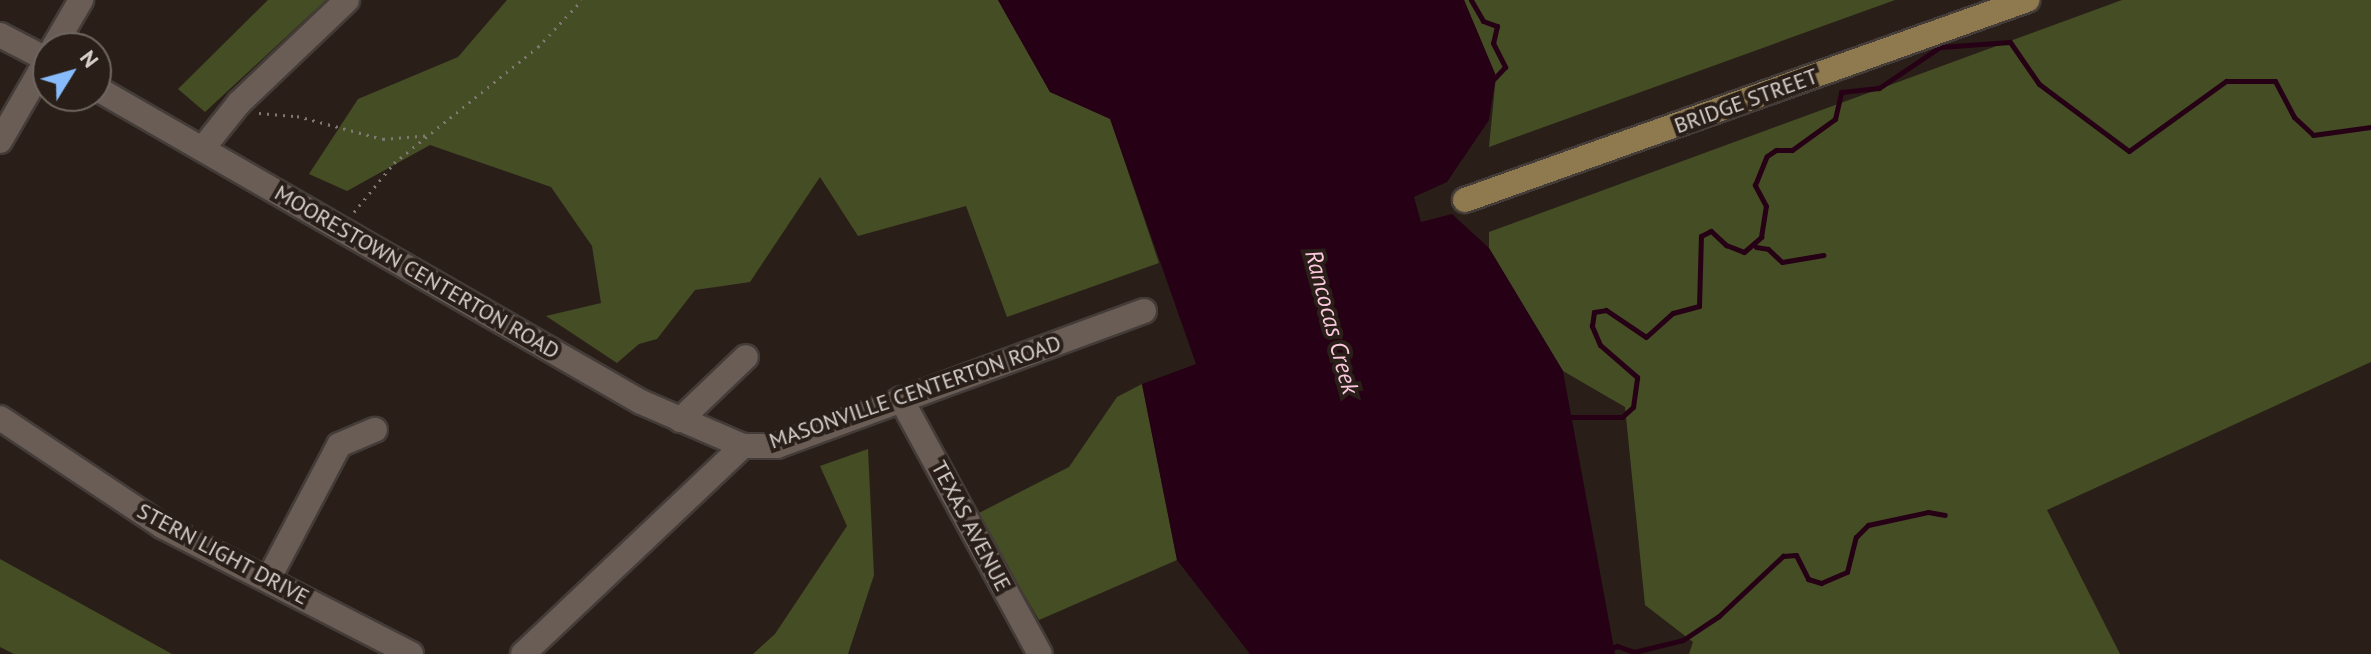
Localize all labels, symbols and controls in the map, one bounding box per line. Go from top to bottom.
north arrow [32,32,112,112]
text: N [74,45,105,73]
street label: BRIDGE STREET [1671,63,1821,139]
street label: MOORESTOWN CENTERTON ROAD [270,179,564,365]
water label: Rancocas Creek [1299,247,1365,397]
street label: MASONVILLE CENTERTON ROAD [766,330,1064,454]
street label: TEXAS AVENUE [925,456,1017,596]
street label: STERN LIGHT DRIVE [132,497,314,611]

